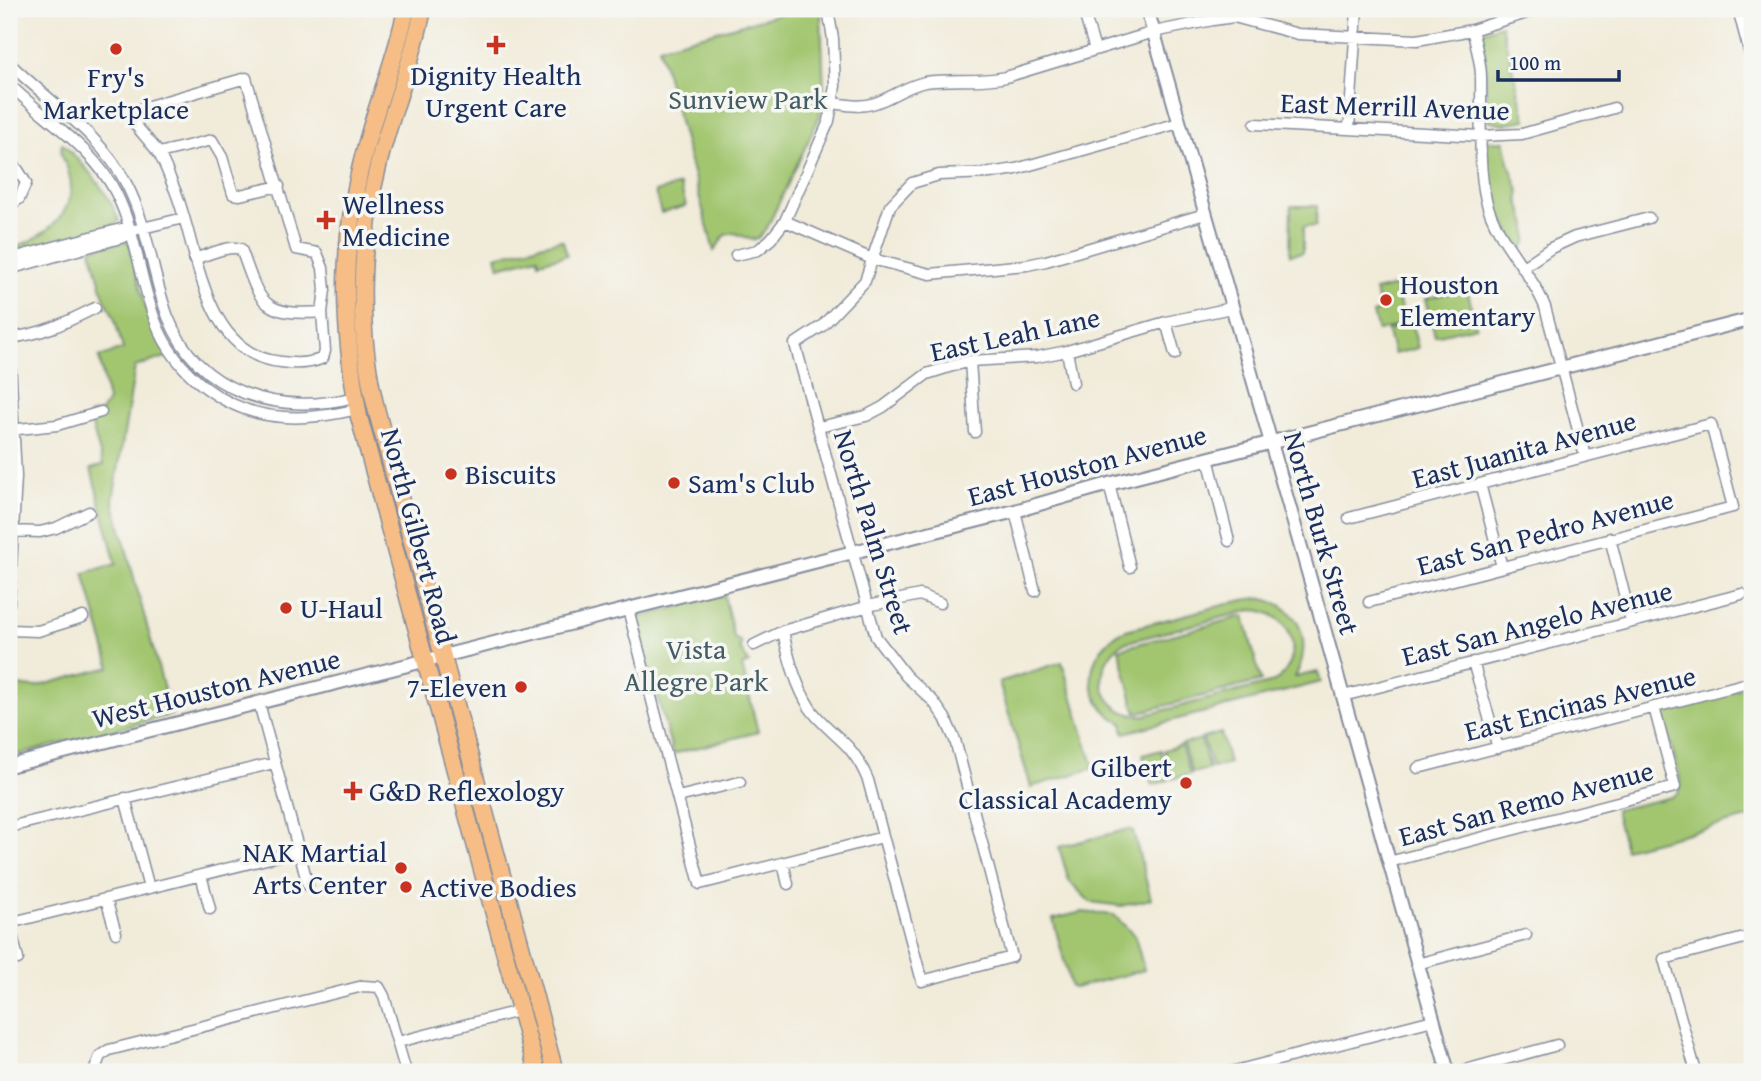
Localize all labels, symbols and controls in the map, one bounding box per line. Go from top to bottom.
marker: Dignity Health Urgent Care [486,35,506,55]
scale bar [1498,38,1619,82]
marker: Fry's Marketplace [108,41,124,57]
text: 100 m [1509,47,1561,78]
place label: Dignity Health Urgent Care [411,54,582,127]
place label: Fry's Marketplace [43,56,189,129]
park label: Sunview Park [668,78,829,119]
street label: East Merrill Avenue [1280,81,1510,130]
place label: Wellness Medicine [342,183,450,256]
marker: Wellness Medicine [316,210,336,230]
place label: Houston Elementary [1400,263,1536,336]
marker: Houston Elementary [1378,292,1394,308]
street label: East Leah Lane [926,296,1103,371]
street label: East Juanita Avenue [1407,399,1641,498]
street label: East Houston Avenue [963,413,1211,516]
street label: North Gilbert Road [371,423,468,648]
street label: North Palm Street [824,425,925,639]
street label: North Burk Street [1274,426,1371,639]
place label: Biscuits [465,453,556,494]
place label: Sam's Club [688,462,815,503]
marker: Biscuits [443,466,459,482]
marker: Sam's Club [666,475,682,491]
street label: East San Pedro Avenue [1412,478,1678,585]
street label: East San Angelo Avenue [1397,569,1676,676]
place label: U-Haul [300,587,383,628]
marker: U-Haul [278,600,294,616]
park label: Vista Allegre Park [624,628,769,701]
street label: West Houston Avenue [88,637,344,738]
street label: East Encinas Avenue [1460,654,1700,751]
place label: 7-Eleven [407,666,507,707]
marker: 7-Eleven [513,679,529,695]
place label: Gilbert Classical Academy [958,746,1172,819]
street label: East San Remo Avenue [1394,749,1658,856]
place label: G&D Reflexology [369,770,564,811]
marker: Gilbert Classical Academy [1178,775,1194,791]
marker: G&D Reflexology [343,781,363,801]
place label: NAK Martial Arts Center [242,831,387,904]
marker: NAK Martial Arts Center [393,860,409,876]
place label: Active Bodies [420,866,577,907]
marker: Active Bodies [398,879,414,895]

